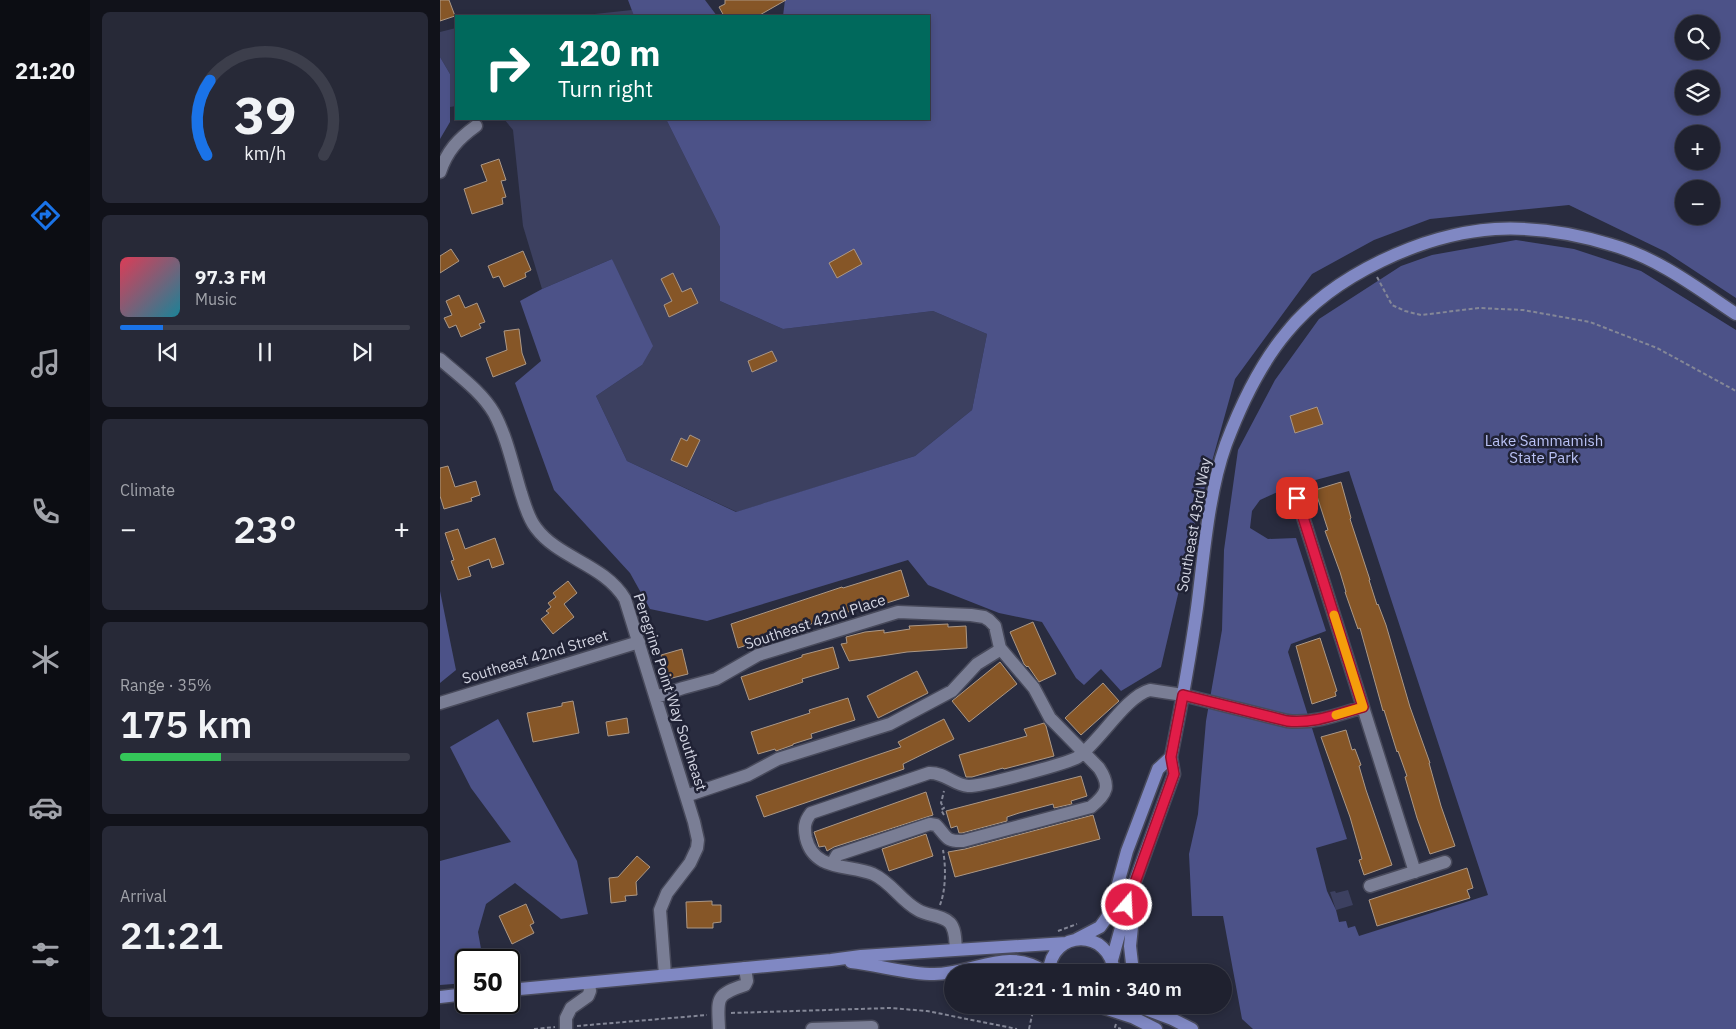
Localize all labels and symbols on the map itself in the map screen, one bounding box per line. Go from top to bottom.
park label: Lake Sammamish State Park [1485,431,1603,467]
street label: Southeast 43rd Way [1172,456,1215,594]
pin [1276,477,1318,519]
street label: Southeast 42nd Place [742,590,888,653]
street label: Peregrine Point Way Southeast [629,591,711,793]
street label: Southeast 42nd Street [460,625,610,688]
position arrow [1100,878,1152,930]
speed limit sign: 50 [455,949,520,1014]

